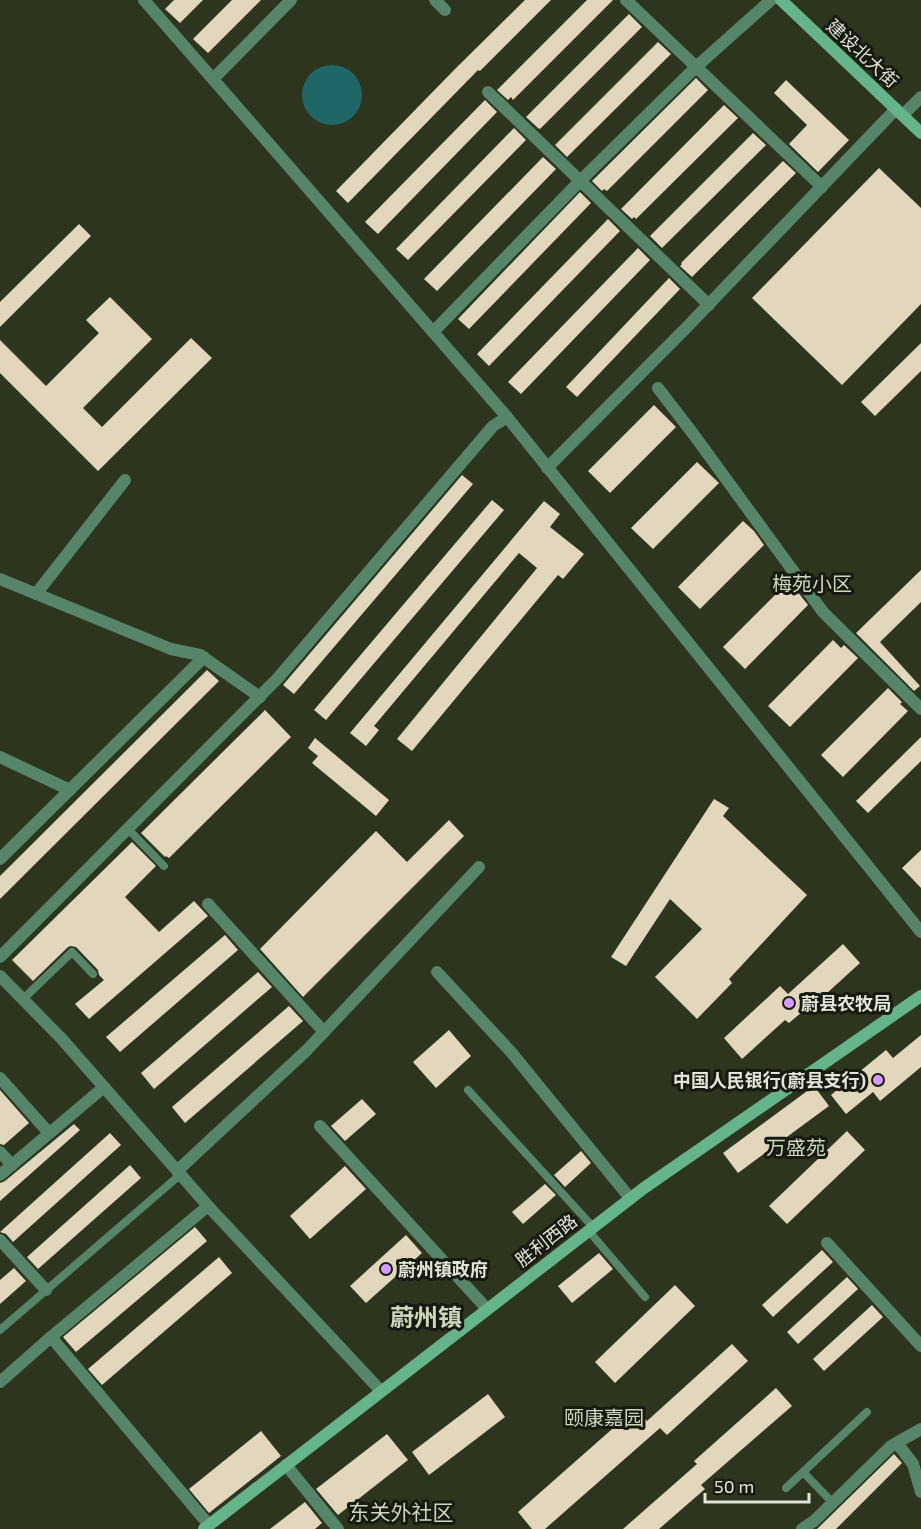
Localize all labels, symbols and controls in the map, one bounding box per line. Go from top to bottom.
street label: 建设北大街 [823,14,903,92]
district label: 梅苑小区 [772,571,852,595]
place label: 蔚县农牧局 [801,992,891,1014]
marker: 蔚县农牧局 [782,996,796,1010]
place label: 中国人民银行(蔚县支行) [673,1069,866,1091]
marker: 中国人民银行(蔚县支行) [871,1073,885,1087]
district label: 万盛苑 [766,1135,826,1159]
street label: 胜利西路 [511,1209,581,1271]
place label: 蔚州镇政府 [398,1258,488,1280]
marker: 蔚州镇政府 [379,1262,393,1276]
district label: 蔚州镇 [390,1302,462,1331]
district label: 颐康嘉园 [564,1405,644,1429]
scale bar [705,1466,808,1504]
text: 50 m [714,1475,754,1497]
district label: 东关外社区 [349,1499,454,1524]

